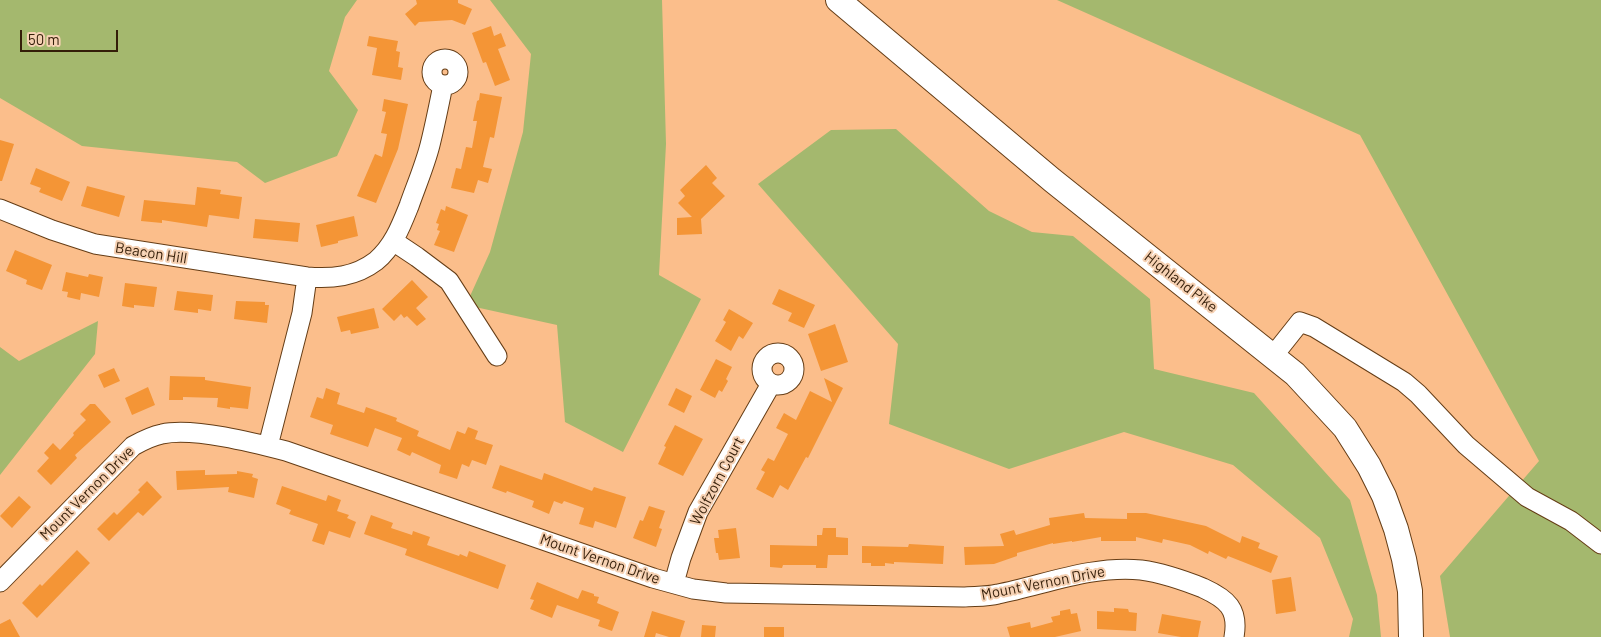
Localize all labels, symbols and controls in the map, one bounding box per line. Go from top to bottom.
scale bar [22,20,120,52]
text: 50 m [28,30,60,48]
street label: Beacon Hill [114,238,188,268]
street label: Highland Pike [1141,248,1221,316]
street label: Wolfzorn Court [686,434,748,528]
street label: Mount Vernon Drive [36,442,138,544]
street label: Mount Vernon Drive [538,530,662,588]
street label: Mount Vernon Drive [980,562,1106,604]

